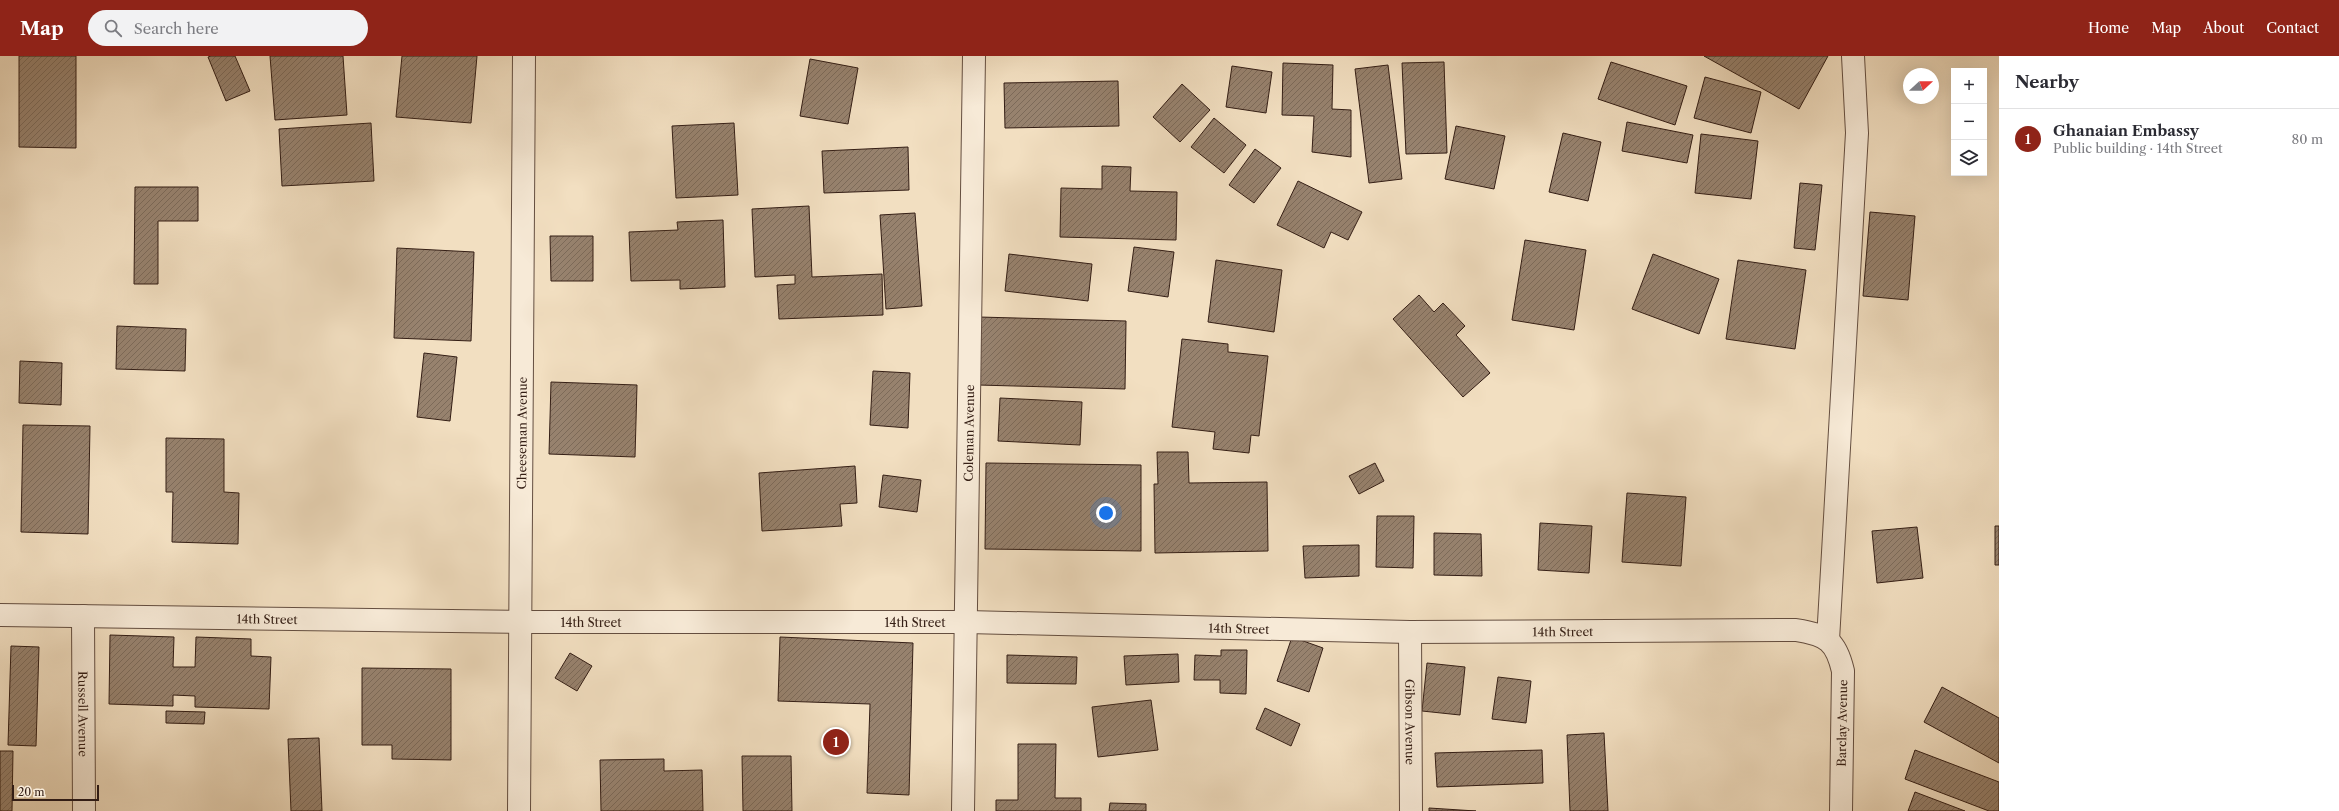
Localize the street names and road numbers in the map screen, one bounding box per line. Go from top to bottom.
street label: Cheeseman Avenue [514,376,529,489]
street label: Coleman Avenue [960,384,977,482]
street label: 14th Street [236,611,298,627]
street label: 14th Street [560,615,622,630]
street label: 14th Street [884,615,946,630]
street label: 14th Street [1208,620,1270,636]
street label: 14th Street [1532,624,1594,639]
street label: Russell Avenue [76,671,91,757]
street label: Gibson Avenue [1403,679,1418,765]
street label: Barclay Avenue [1834,679,1850,767]

